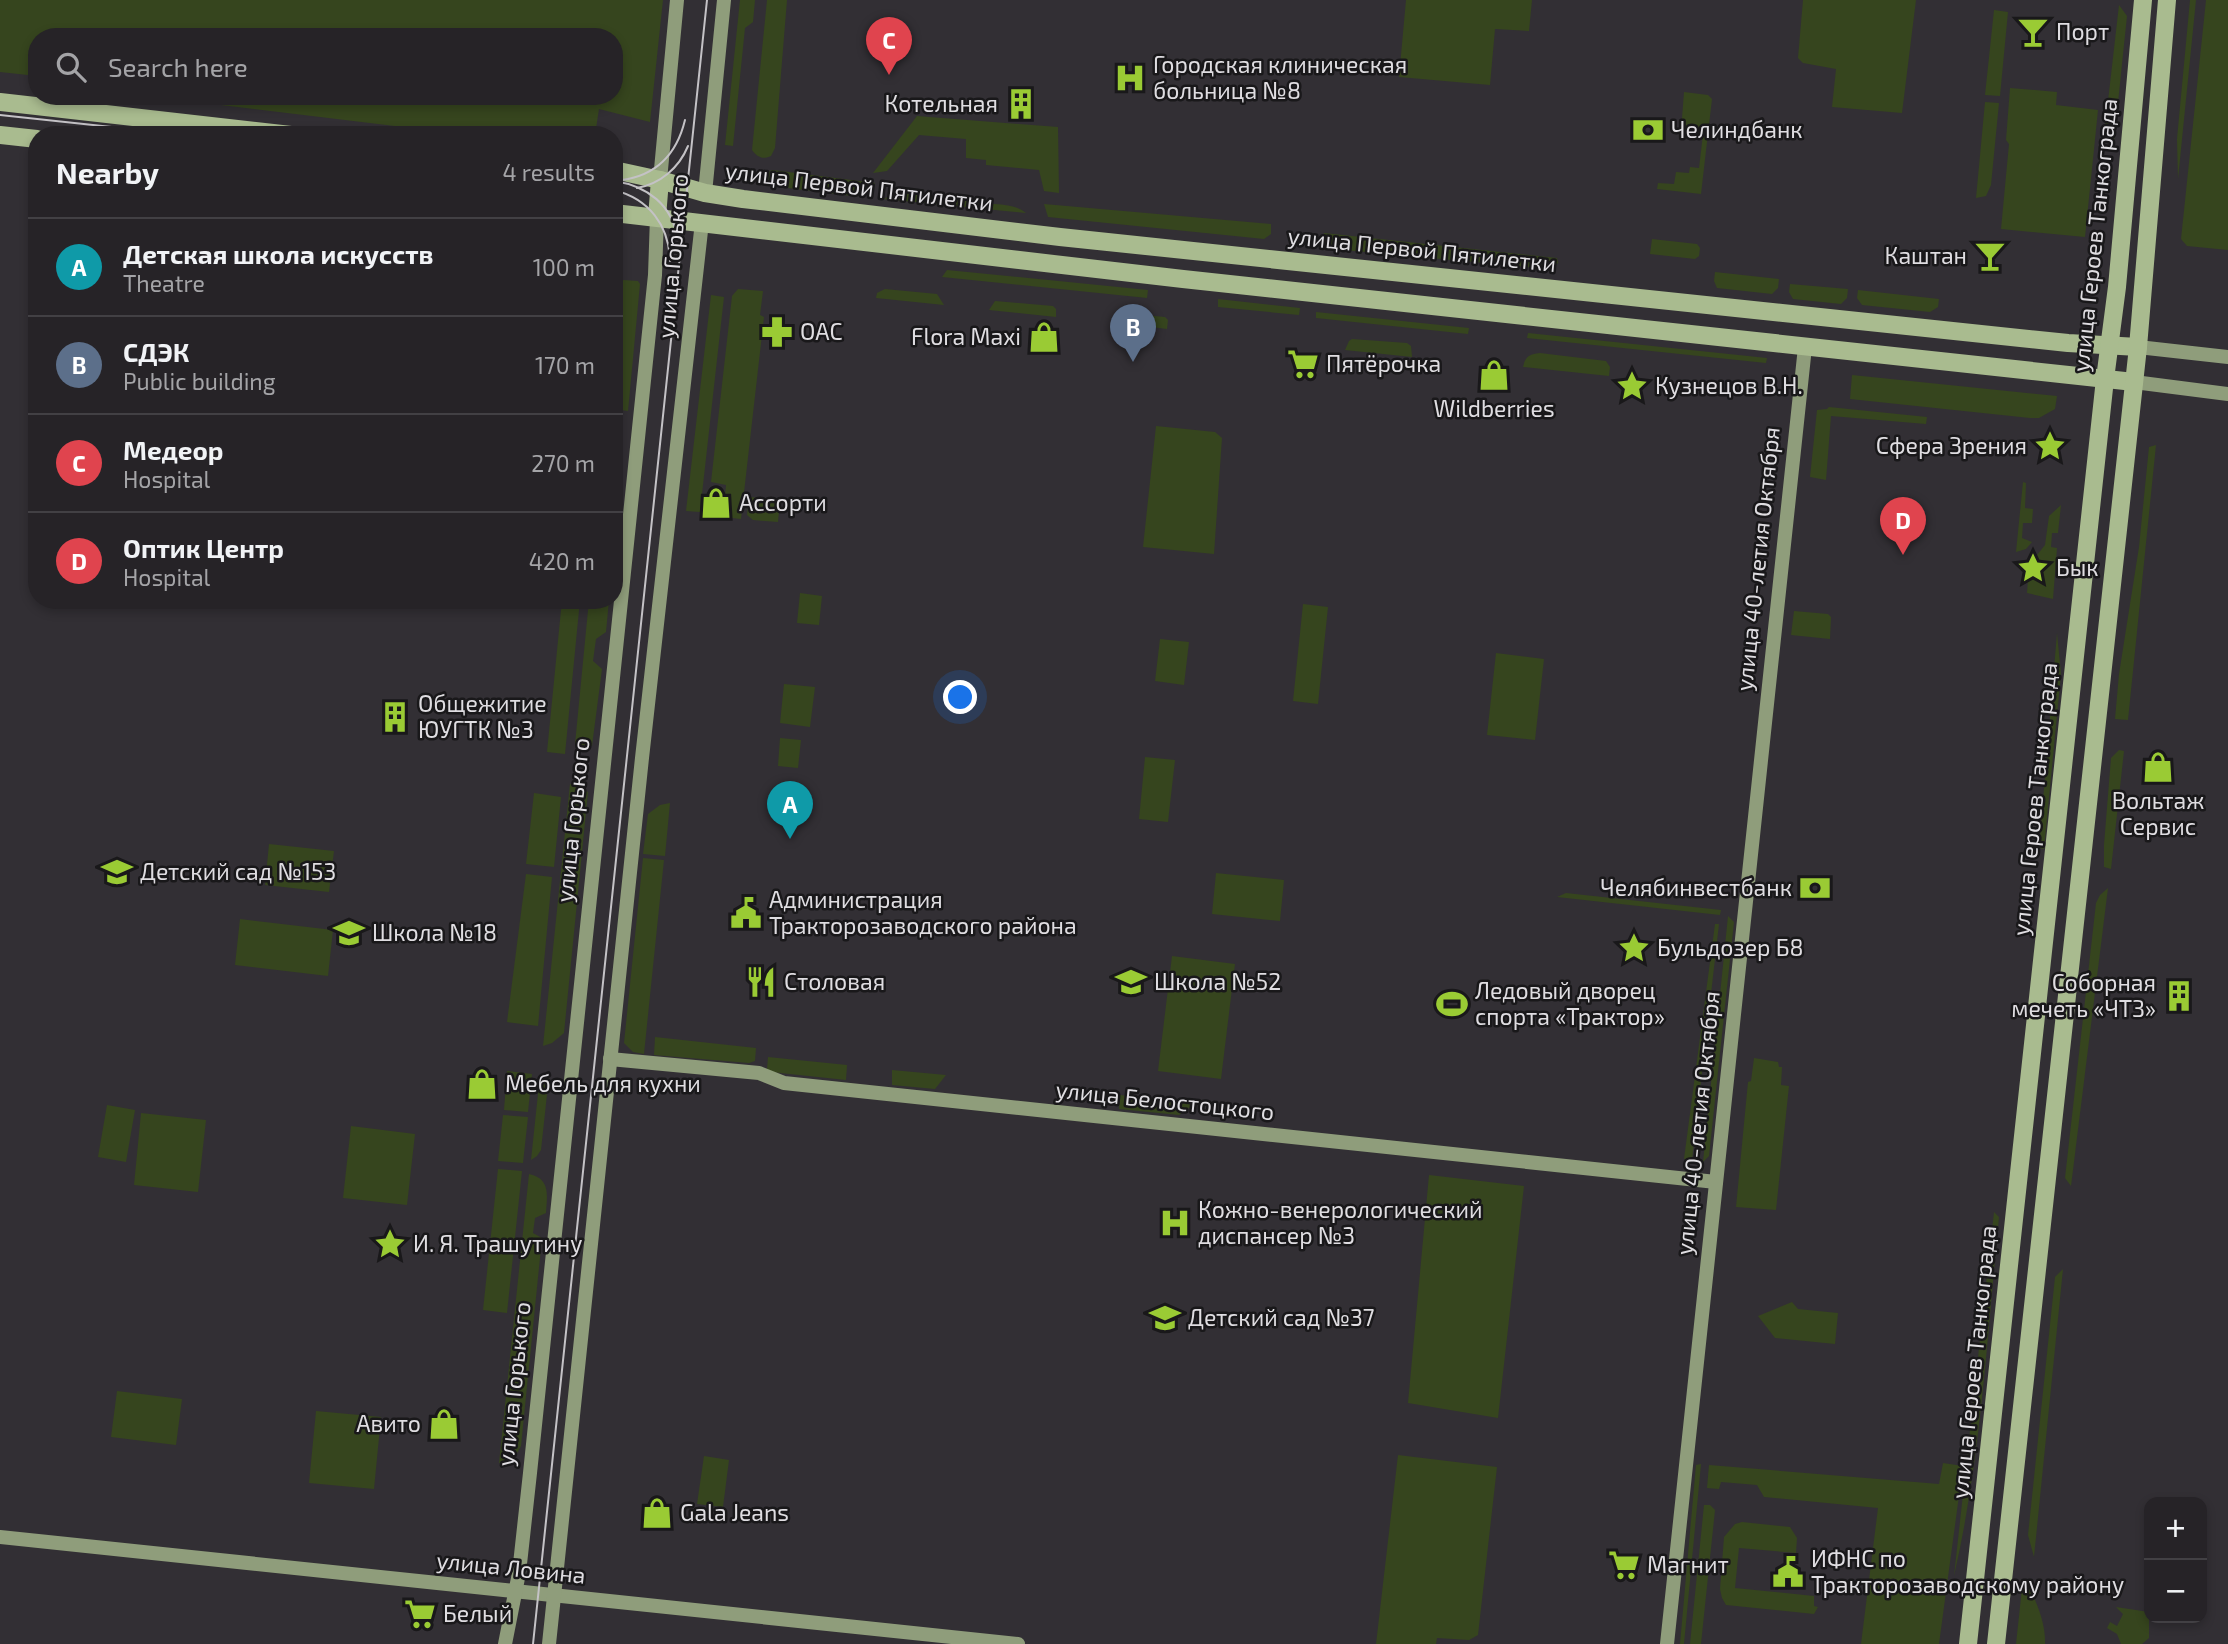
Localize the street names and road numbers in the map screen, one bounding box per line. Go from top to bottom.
street label: улица Героев Танкограда [2066,97,2123,373]
street label: улица Первой Пятилетки [723,156,995,217]
street label: улица Горького [651,172,694,339]
street label: улица Первой Пятилетки [1286,221,1558,278]
street label: улица 40-летия Октября [1729,425,1786,693]
street label: улица Героев Танкограда [2006,661,2063,937]
street label: улица Горького [549,736,596,904]
street label: улица 40-летия Октября [1669,989,1726,1257]
street label: улица Белостоцкого [1054,1075,1276,1126]
street label: улица Героев Танкограда [1945,1224,2002,1500]
street label: улица Горького [490,1300,537,1468]
street label: улица Ловина [435,1545,587,1590]

